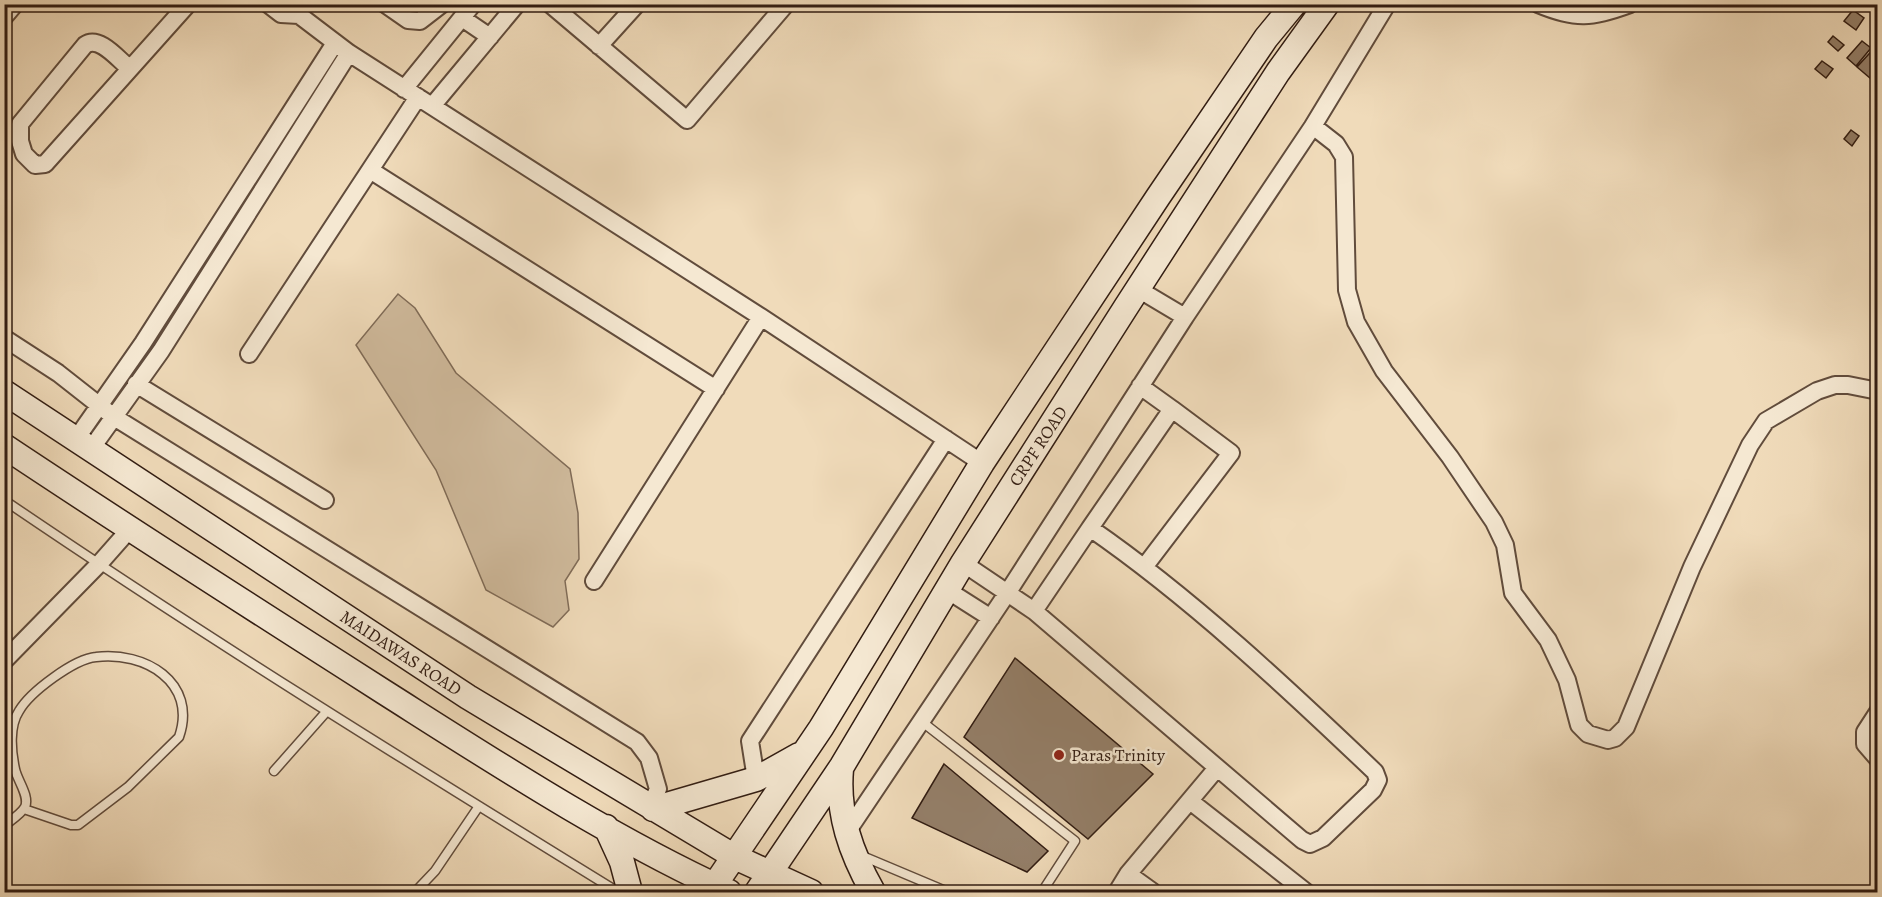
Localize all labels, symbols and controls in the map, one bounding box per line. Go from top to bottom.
street label: CRPF ROAD [1003,401,1073,491]
street label: MAIDAWAS ROAD [336,605,466,701]
place label: Paras Trinity [1071,743,1166,767]
marker: Paras Trinity [1052,748,1066,762]

